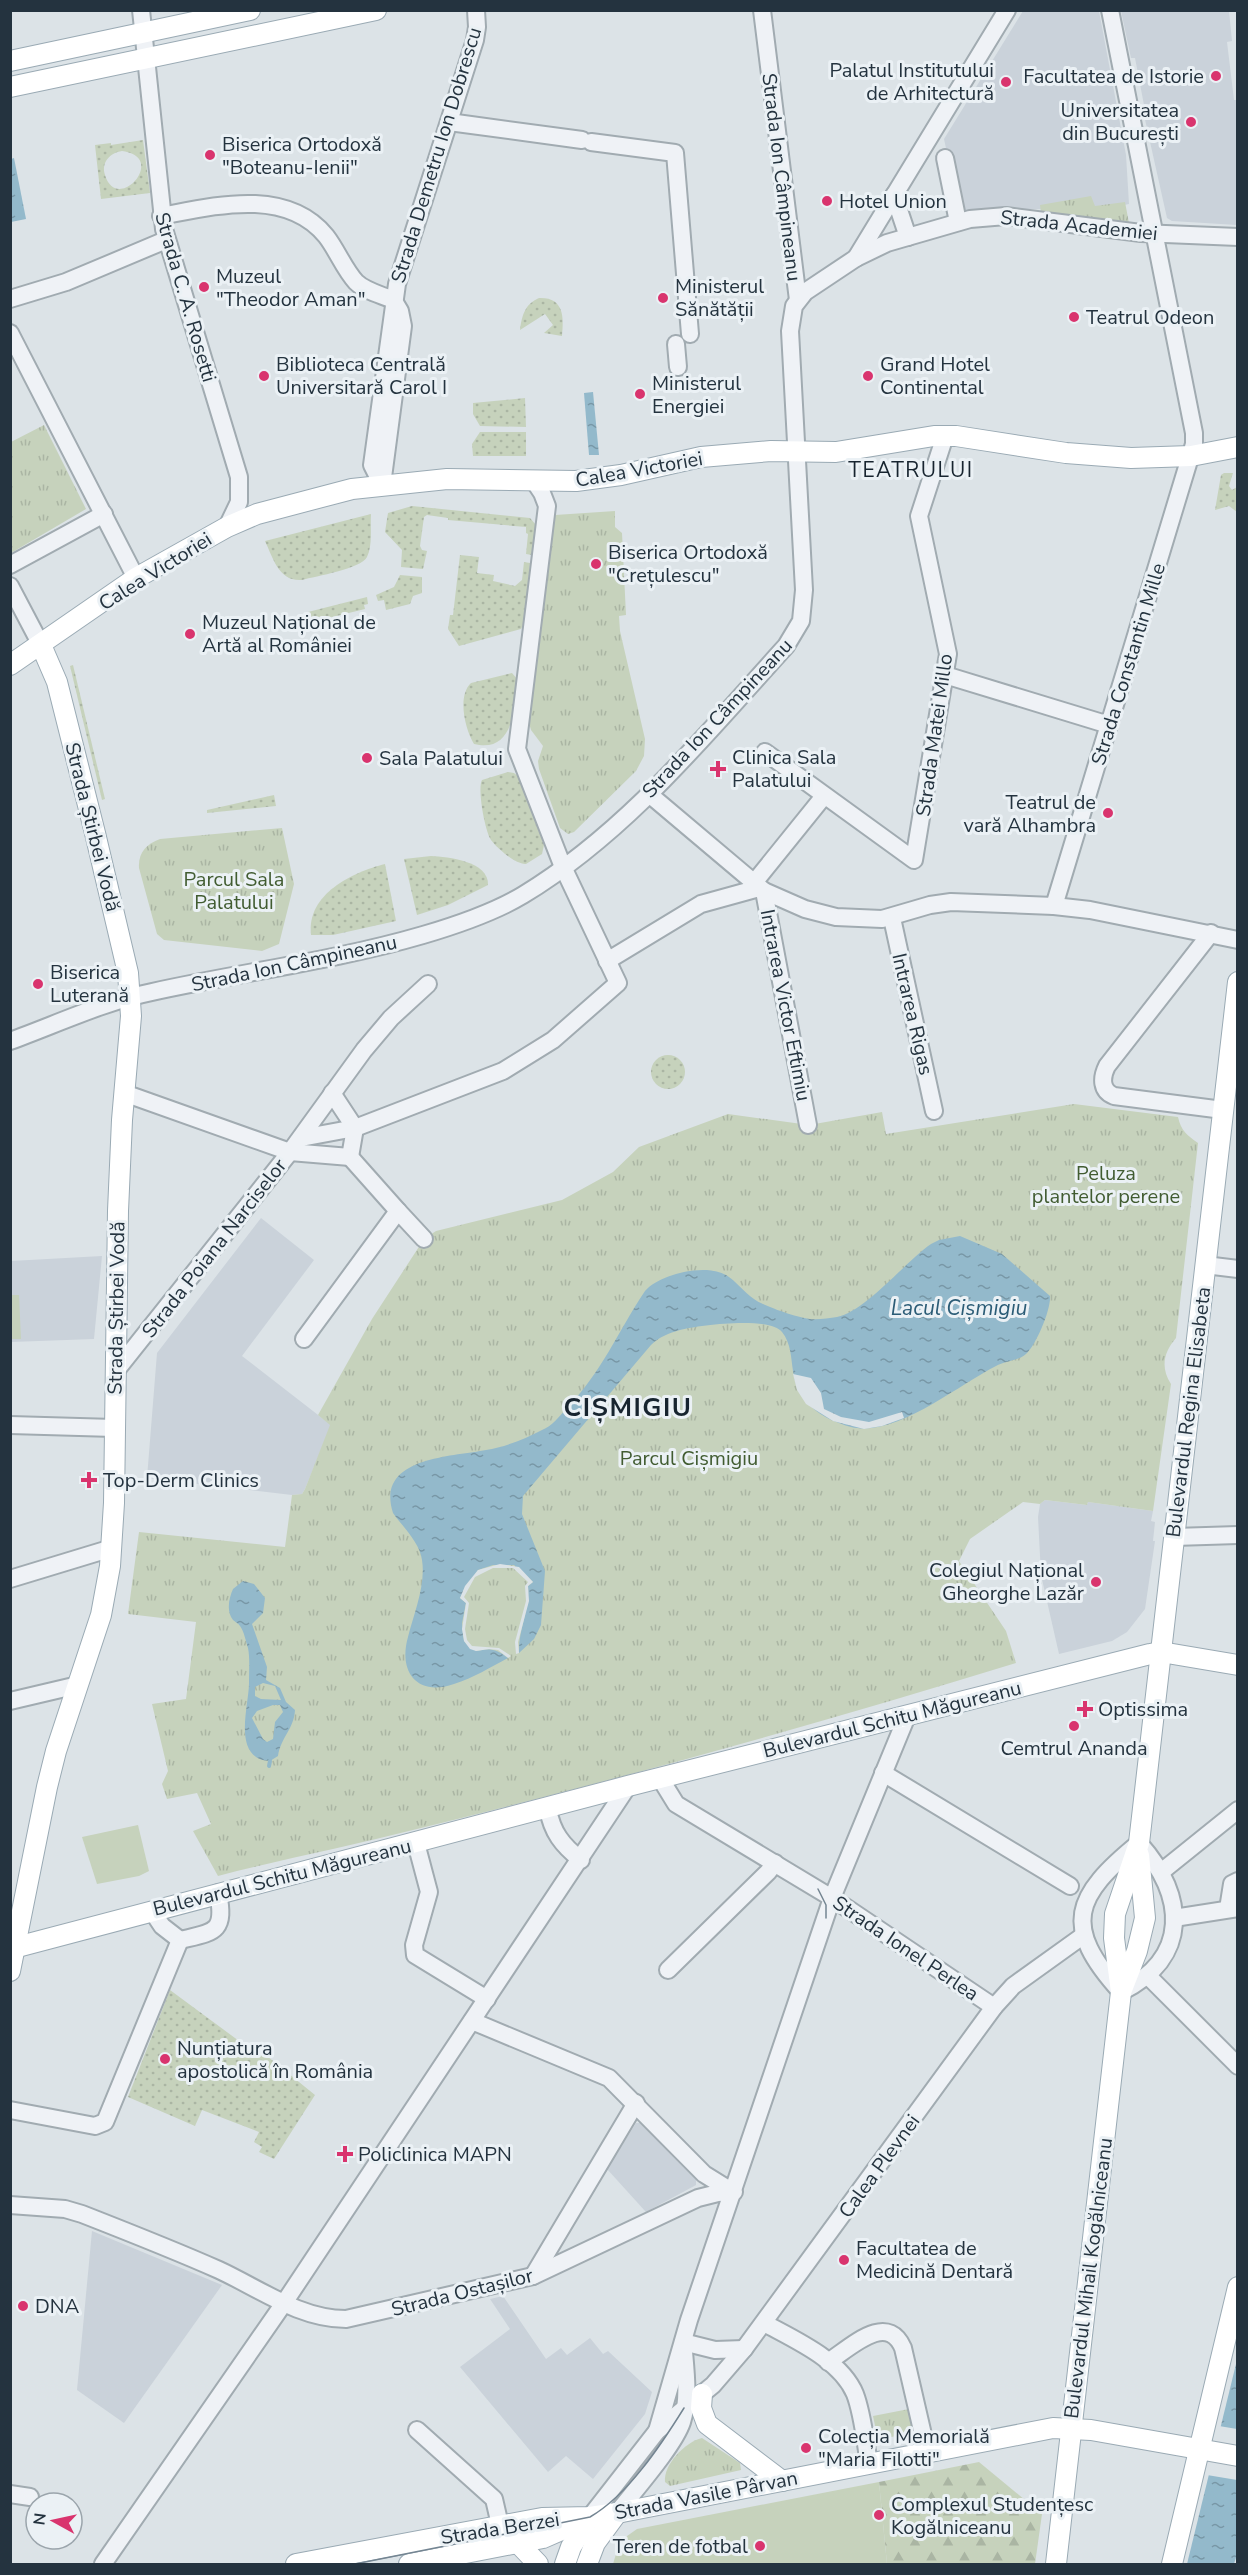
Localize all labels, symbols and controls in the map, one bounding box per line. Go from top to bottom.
street label: Strada Demetru Ion Dobrescu [385,24,488,286]
place label: Palatul Institutului de Arhitectură [830,57,994,107]
place label: Facultatea de Istorie [1023,63,1204,90]
marker: Facultatea de Istorie [1209,69,1223,83]
street label: Strada Ion Câmpineanu [755,71,808,283]
marker: Palatul Institutului de Arhitectură [999,75,1013,89]
place label: Universitatea din București [1061,97,1179,147]
marker: Universitatea din București [1184,115,1198,129]
place label: Biserica Ortodoxă "Boteanu-Ienii" [222,131,382,181]
marker: Biserica Ortodoxă "Boteanu-Ienii" [203,148,217,162]
place label: Hotel Union [839,188,947,215]
marker: Hotel Union [820,194,834,208]
street label: Strada Academiei [999,204,1159,247]
street label: Strada C. A. Rosetti [148,209,223,385]
place label: Muzeul "Theodor Aman" [216,263,366,313]
place label: Ministerul Sănătății [675,273,764,323]
marker: Muzeul "Theodor Aman" [197,280,211,294]
marker: Ministerul Sănătății [656,291,670,305]
place label: Teatrul Odeon [1086,304,1214,331]
marker: Teatrul Odeon [1067,310,1081,324]
place label: Biblioteca Centrală Universitară Carol I [276,351,447,401]
place label: Grand Hotel Continental [880,351,990,401]
marker: Biblioteca Centrală Universitară Carol I [257,369,271,383]
marker: Grand Hotel Continental [861,369,875,383]
place label: Ministerul Energiei [652,370,741,420]
marker: Ministerul Energiei [633,387,647,401]
street label: Calea Victoriei [573,445,705,494]
district label: TEATRULUI [848,456,974,484]
street label: Calea Victoriei [94,526,217,617]
place label: Biserica Ortodoxă "Crețulescu" [608,539,768,589]
marker: Biserica Ortodoxă "Crețulescu" [589,557,603,571]
street label: Strada Constantin Mille [1085,560,1172,769]
place label: Muzeul Național de Artă al României [202,609,376,659]
marker: Muzeul Național de Artă al României [183,627,197,641]
street label: Strada Ion Câmpineanu [636,633,799,804]
street label: Strada Matei Millo [910,652,959,818]
street label: Strada Știrbei Vodă [58,740,127,915]
place label: Clinica Sala Palatului [732,744,836,794]
place label: Sala Palatului [379,745,503,772]
marker: Sala Palatului [360,751,374,765]
marker: Clinica Sala Palatului [709,760,727,778]
place label: Teatrul de vară Alhambra [964,789,1096,839]
marker: Teatrul de vară Alhambra [1101,806,1115,820]
park label: Parcul Sala Palatului [184,866,284,916]
street label: Intrarea Victor Eftimiu [754,907,817,1103]
street label: Strada Ion Câmpineanu [189,929,399,998]
street label: Intrarea Rigas [885,950,940,1078]
place label: Biserica Luterană [50,959,129,1009]
marker: Biserica Luterană [31,977,45,991]
street label: Strada Poiana Narciselor [136,1153,293,1344]
park label: Peluza plantelor perene [1032,1160,1180,1210]
street label: Strada Știrbei Vodă [101,1221,132,1395]
street label: Bulevardul Regina Elisabeta [1160,1285,1217,1539]
water label: Lacul Cișmigiu [891,1294,1027,1322]
district label: CIȘMIGIU [564,1390,692,1425]
park label: Parcul Cișmigiu [620,1445,758,1472]
place label: Top-Derm Clinics [103,1467,259,1494]
marker: Top-Derm Clinics [80,1471,98,1489]
place label: Colegiul Național Gheorghe Lazăr [929,1557,1084,1607]
marker: Colegiul Național Gheorghe Lazăr [1089,1575,1103,1589]
street label: Bulevardul Schitu Măgureanu [760,1674,1024,1765]
place label: Optissima [1098,1696,1188,1723]
marker: Optissima [1076,1700,1094,1718]
marker: Cemtrul Ananda [1067,1719,1081,1733]
place label: Cemtrul Ananda [1000,1735,1148,1762]
street label: Bulevardul Schitu Măgureanu [150,1832,414,1923]
street label: Strada Ionel Perlea [827,1889,984,2007]
place label: Nunțiatura apostolică în România [177,2035,373,2085]
marker: Nunțiatura apostolică în România [158,2052,172,2066]
street label: Calea Plevnei [833,2109,926,2224]
street label: Bulevardul Mihail Kogălniceanu [1058,2136,1119,2420]
place label: Policlinica MAPN [358,2141,512,2168]
marker: Policlinica MAPN [336,2145,354,2163]
place label: Facultatea de Medicină Dentară [856,2235,1013,2285]
marker: Facultatea de Medicină Dentară [837,2253,851,2267]
street label: Strada Ostașilor [388,2262,536,2323]
place label: DNA [35,2293,80,2320]
marker: DNA [16,2299,30,2313]
place label: Colecția Memorială "Maria Filotti" [818,2423,990,2473]
marker: Colecția Memorială "Maria Filotti" [799,2441,813,2455]
street label: Strada Vasile Pârvan [612,2464,800,2526]
north arrow [24,2491,84,2551]
place label: Complexul Studențesc Kogălniceanu [891,2491,1093,2541]
street label: Strada Berzei [439,2506,561,2551]
marker: Complexul Studențesc Kogălniceanu [872,2508,886,2522]
text: N [28,2512,52,2527]
place label: Teren de fotbal [613,2533,748,2560]
marker: Teren de fotbal [753,2539,767,2553]

